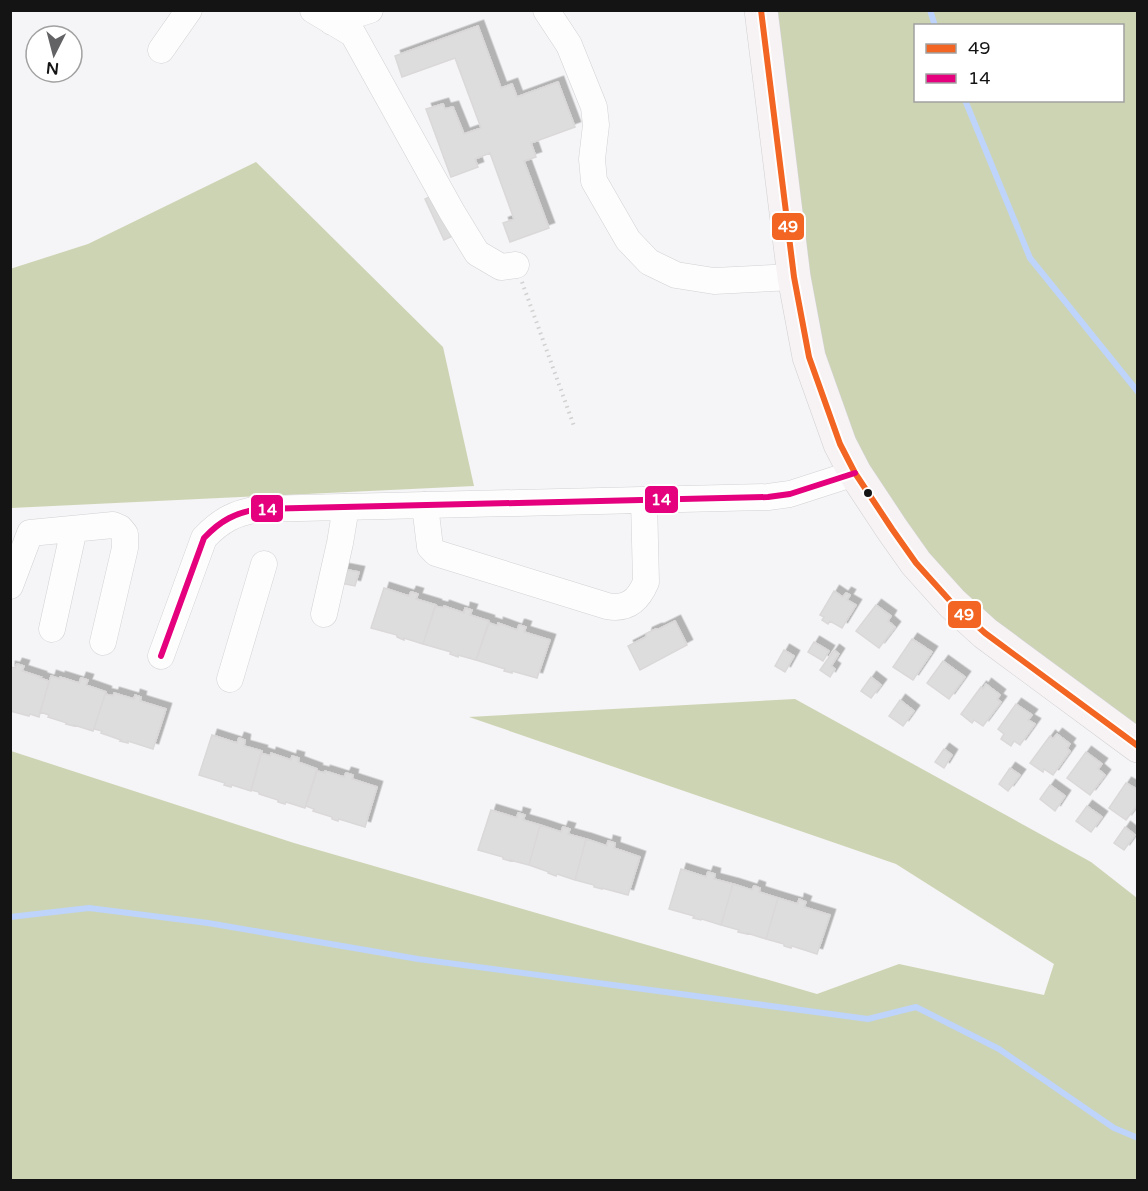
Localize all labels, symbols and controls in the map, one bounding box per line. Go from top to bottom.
north arrow [24,24,84,84]
legend [914,24,1124,102]
text: 49 [968,37,991,59]
text: N [45,57,60,79]
text: 14 [968,67,991,89]
line badge: 49 [771,212,805,241]
text: 49 [778,217,798,237]
line badge: 14 [644,485,679,514]
unlabelled marker [862,487,874,499]
text: 14 [651,490,671,510]
line badge: 14 [250,494,284,523]
text: 14 [257,500,277,520]
line badge: 49 [947,600,982,629]
text: 49 [954,605,974,625]

